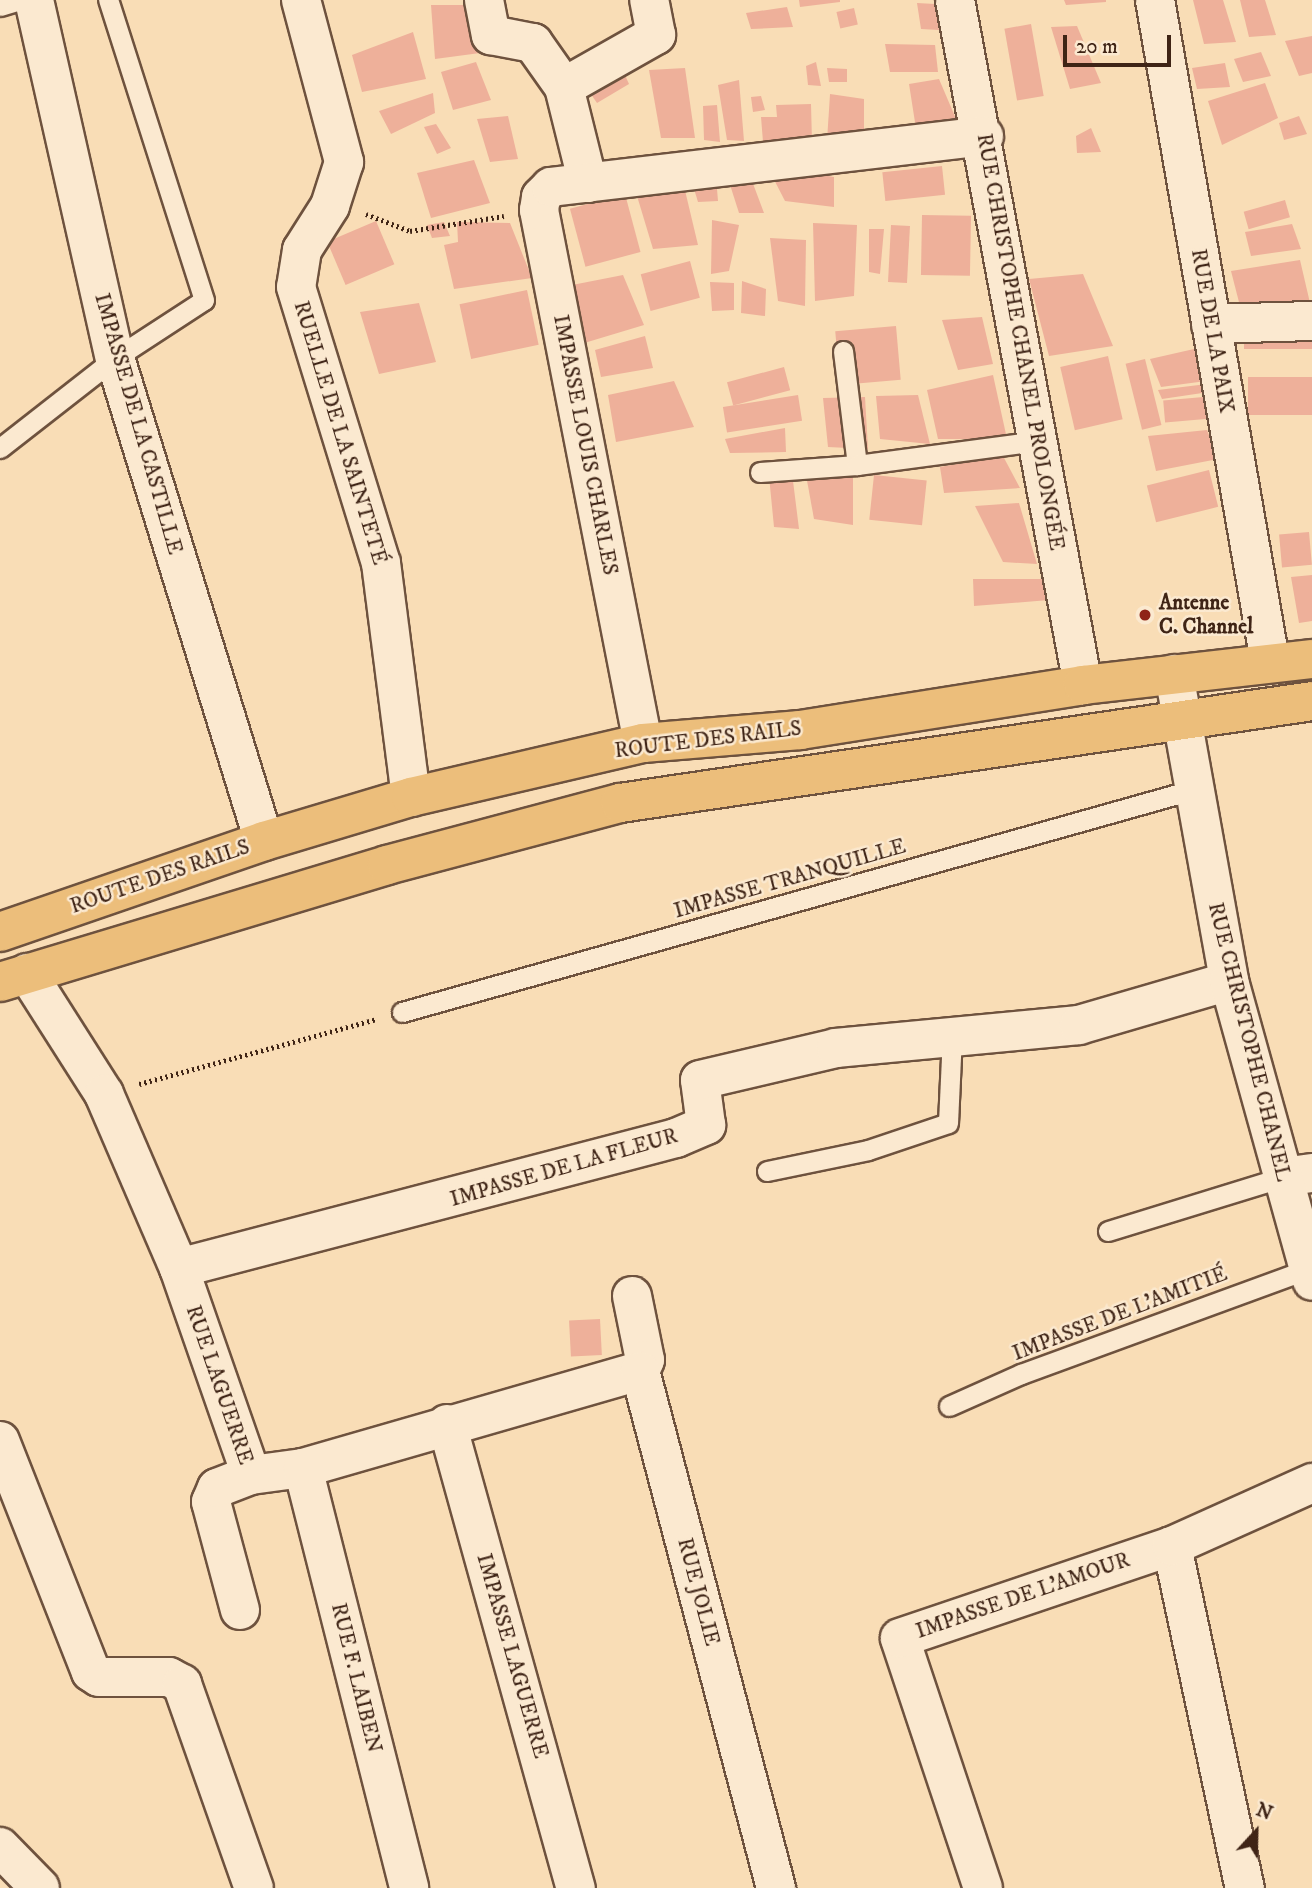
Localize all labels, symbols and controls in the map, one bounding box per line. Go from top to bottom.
scale bar [1067,21,1176,65]
text: 20 m [1076,34,1118,60]
street label: RUE CHRISTOPHE CHANEL PROLONGÉE [971,132,1069,552]
street label: RUE DE LA PAIX [1185,247,1239,415]
street label: IMPASSE DE LA CASTILLE [89,291,187,557]
street label: RUELLE DE LA SAINTETÉ [288,298,392,568]
street label: IMPASSE LOUIS CHARLES [547,313,623,577]
place label: Antenne C. Channel [1159,590,1253,640]
marker: Antenne C. Channel [1137,607,1153,623]
street label: ROUTE DES RAILS [613,716,803,764]
street label: ROUTE DES RAILS [67,834,253,920]
street label: IMPASSE TRANQUILLE [671,834,909,924]
street label: RUE CHRISTOPHE CHANEL [1202,900,1296,1184]
street label: IMPASSE DE LA FLEUR [447,1123,681,1213]
street label: IMPASSE DE L'AMITIÉ [1009,1261,1231,1367]
street label: RUE LAGUERRE [180,1302,258,1468]
street label: RUE JOLIE [672,1535,724,1649]
street label: IMPASSE DE L'AMOUR [913,1548,1133,1644]
street label: IMPASSE LAGUERRE [471,1551,553,1761]
street label: RUE F. LAIBEN [325,1601,387,1755]
north arrow [1221,1797,1291,1867]
text: N [1253,1798,1276,1826]

